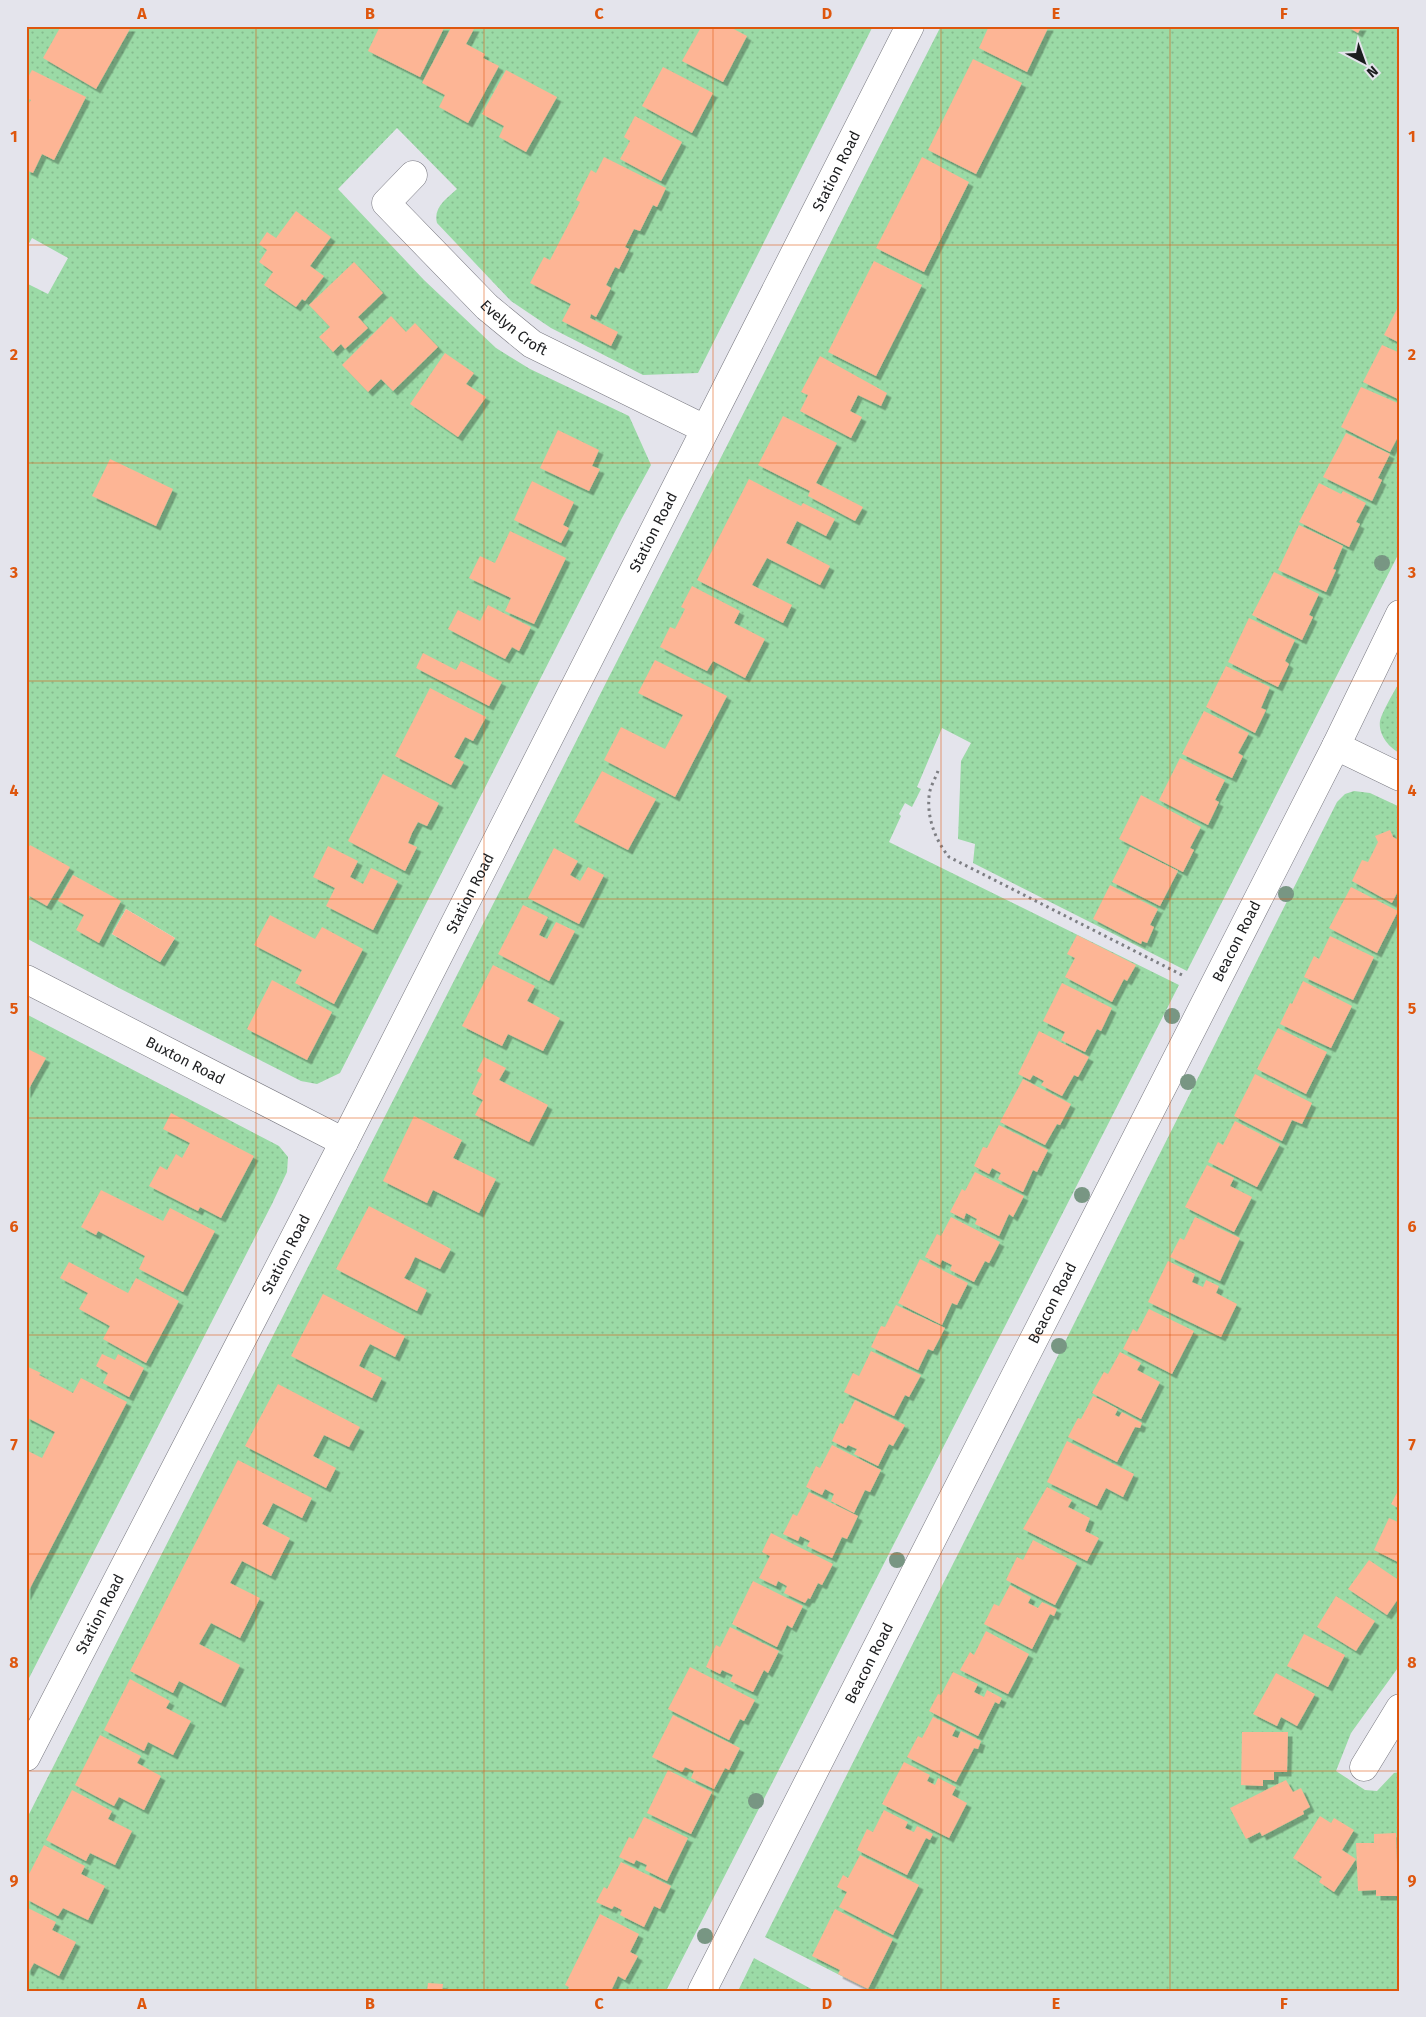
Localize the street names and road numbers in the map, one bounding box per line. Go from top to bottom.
street label: Station Road [809,128,864,214]
street label: Evelyn Croft [476,296,551,359]
street label: Station Road [625,489,681,575]
street label: Station Road [442,850,498,937]
street label: Beacon Road [1208,898,1265,985]
street label: Buxton Road [143,1033,228,1088]
street label: Station Road [258,1211,314,1297]
street label: Beacon Road [1024,1260,1080,1347]
street label: Station Road [72,1571,128,1657]
street label: Beacon Road [841,1620,897,1707]

